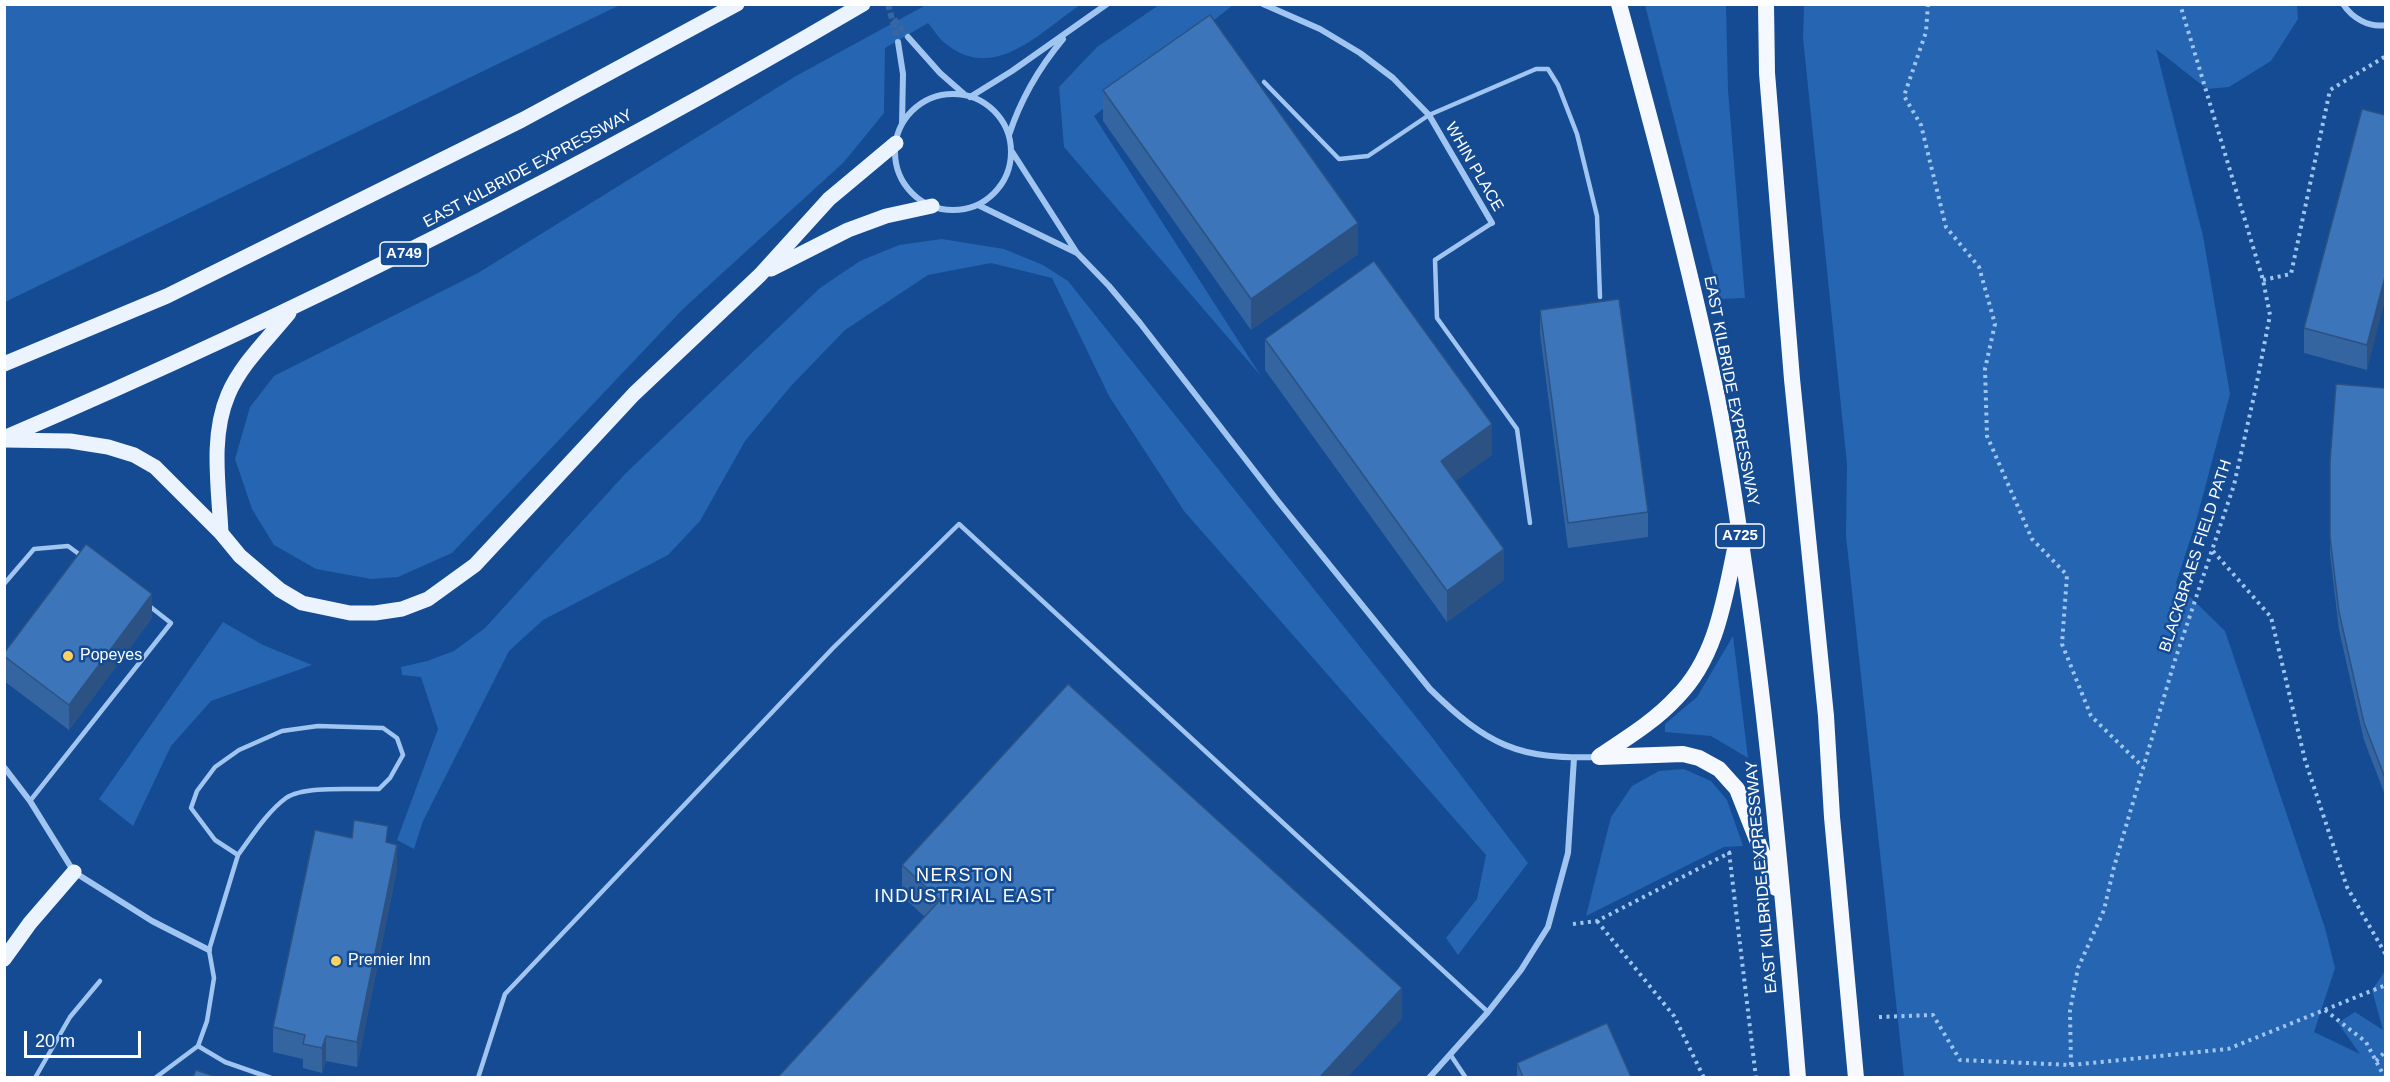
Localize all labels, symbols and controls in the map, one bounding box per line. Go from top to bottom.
street label: EAST KILBRIDE EXPRESSWAY [420,106,636,232]
street label: WHIN PLACE [1441,119,1507,215]
road number: A749 [380,242,428,266]
street label: EAST KILBRIDE EXPRESSWAY [1699,274,1763,508]
street label: BLACKBRAES FIELD PATH [2156,457,2236,655]
road number: A725 [1716,524,1764,548]
place label: Popeyes [80,646,142,666]
marker: Popeyes [61,649,75,663]
street label: EAST KILBRIDE EXPRESSWAY [1742,760,1782,994]
district label: NERSTON INDUSTRIAL EAST [874,865,1056,908]
place label: Premier Inn [348,951,431,971]
marker: Premier Inn [329,954,343,968]
scale bar [27,1019,144,1057]
text: 20 m [35,1031,75,1051]

